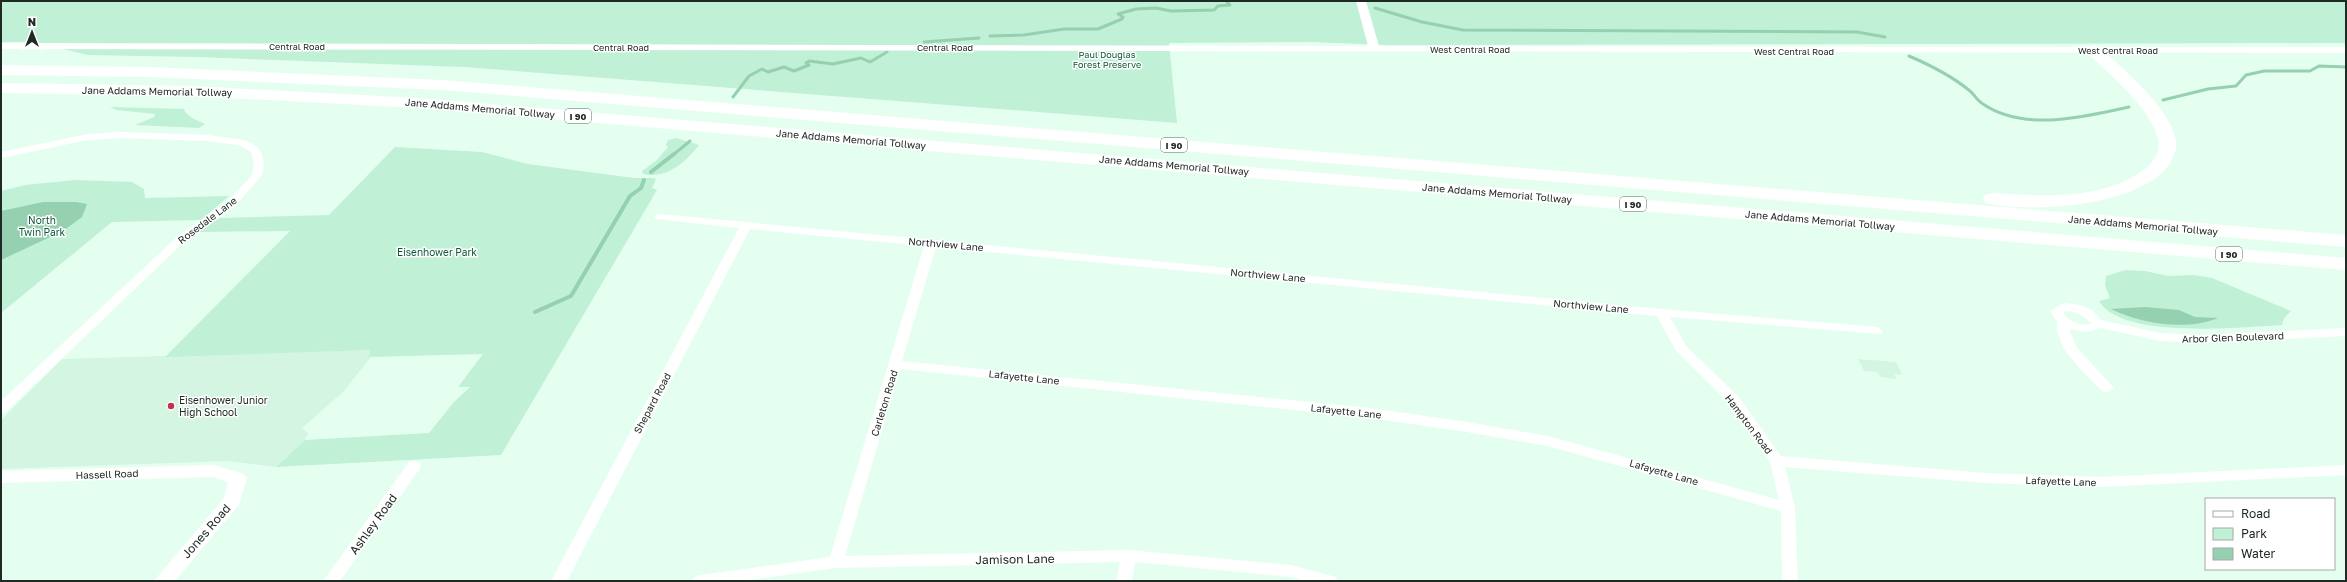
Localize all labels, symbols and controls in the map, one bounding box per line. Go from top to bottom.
north arrow [12,12,52,52]
text: N [28,15,36,28]
street label: Central Road [269,41,325,52]
street label: Central Road [593,42,649,53]
street label: Central Road [917,42,973,53]
street label: West Central Road [1430,44,1510,55]
street label: West Central Road [2078,45,2158,56]
street label: West Central Road [1754,46,1834,57]
park label: Paul Douglas Forest Preserve [1073,49,1141,70]
street label: Jane Addams Memorial Tollway [82,84,233,98]
street label: Jane Addams Memorial Tollway [404,95,556,121]
road number: I 90 [565,109,591,123]
street label: Jane Addams Memorial Tollway [775,126,927,152]
road number: I 90 [1161,138,1187,152]
street label: Jane Addams Memorial Tollway [1098,152,1250,178]
street label: Jane Addams Memorial Tollway [1421,180,1573,206]
street label: Rosedale Lane [175,194,239,246]
road number: I 90 [1620,197,1646,211]
street label: Jane Addams Memorial Tollway [1744,207,1896,233]
street label: Jane Addams Memorial Tollway [2067,212,2219,238]
park label: North Twin Park [19,214,66,238]
street label: Northview Lane [908,235,984,253]
park label: Eisenhower Park [397,246,477,258]
road number: I 90 [2216,247,2242,261]
street label: Northview Lane [1230,266,1306,284]
street label: Northview Lane [1553,297,1629,315]
street label: Arbor Glen Boulevard [2182,329,2284,345]
street label: Lafayette Lane [988,367,1060,387]
street label: Carleton Road [868,369,900,437]
street label: Shepard Road [631,371,673,435]
street label: Hampton Road [1723,392,1775,456]
place label: Eisenhower Junior High School [179,394,268,418]
marker: Eisenhower Junior High School [166,401,176,411]
street label: Lafayette Lane [1310,401,1382,421]
street label: Lafayette Lane [1628,456,1700,488]
street label: Hassell Road [75,467,139,481]
street label: Lafayette Lane [2025,474,2097,488]
street label: Ashley Road [346,491,400,557]
legend [2205,498,2335,570]
street label: Jones Road [178,501,234,561]
text: Road [2241,506,2270,521]
text: Park [2241,526,2267,541]
text: Water [2241,546,2275,561]
street label: Jamison Lane [975,551,1055,567]

